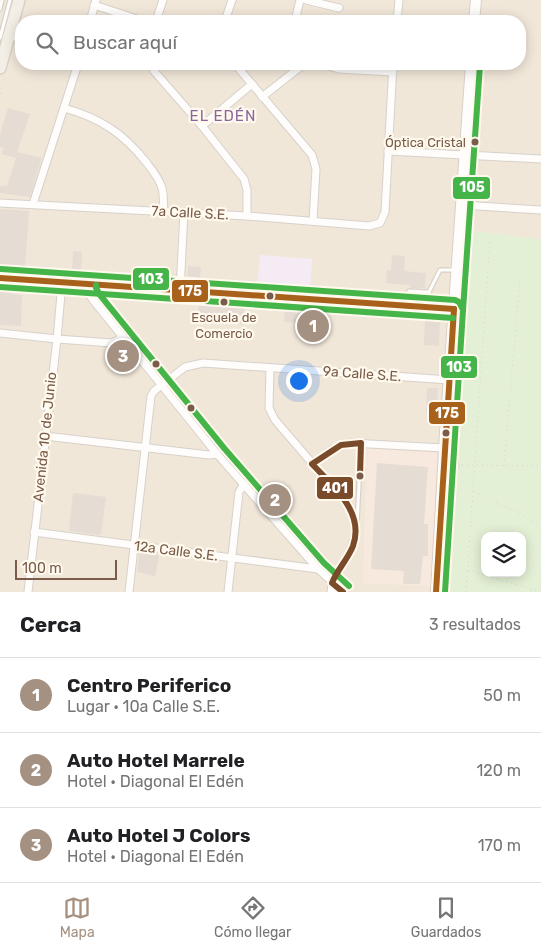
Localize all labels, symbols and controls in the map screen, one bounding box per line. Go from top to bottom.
search box [15,15,526,70]
icon: search [33,29,61,57]
text: Buscar aquí [73,31,177,54]
district label: EL EDÉN [190,107,256,125]
place label: Óptica Cristal [385,135,466,150]
marker: Óptica Cristal [470,137,480,147]
line badge: 105 [452,176,491,200]
text: 105 [459,179,485,196]
street label: 7a Calle S.E. [151,202,229,224]
line badge: 103 [132,267,170,291]
text: 103 [138,271,164,288]
line badge: 175 [171,279,209,303]
text: 175 [178,283,202,300]
unlabelled marker [265,291,275,301]
marker: Escuela de Comercio [219,297,229,307]
pin: 1 [297,307,329,345]
place label: Escuela de Comercio [191,310,257,341]
pin: 3 [107,337,139,375]
line badge: 103 [440,355,478,379]
unlabelled marker [151,359,161,369]
text: 103 [446,359,472,376]
street label: 9a Calle S.E. [322,363,402,385]
your location [286,368,312,394]
street label: Avenida 10 de Junio [30,371,60,503]
line badge: 175 [428,401,466,425]
unlabelled marker [186,403,196,413]
text: 175 [435,405,459,422]
unlabelled marker [441,428,451,438]
unlabelled marker [355,471,365,481]
line badge: 401 [316,476,354,500]
text: 401 [322,480,348,497]
pin: 2 [259,481,291,519]
map controls [481,532,526,577]
button: layers [481,532,526,577]
street label: 12a Calle S.E. [133,537,219,565]
scale bar [15,557,118,580]
text: 100 m [22,560,62,577]
text: Cerca [20,612,81,637]
text: 3 resultados [429,615,521,634]
text: Centro Periferico [67,674,231,697]
text: 1 [32,686,40,705]
text: 50 m [483,686,521,705]
text: Lugar · 10a Calle S.E. [67,697,220,716]
text: Auto Hotel Marrele [67,749,245,772]
text: 2 [31,761,41,780]
text: 120 m [476,761,521,780]
text: Hotel · Diagonal El Edén [67,772,244,791]
text: Auto Hotel J Colors [67,824,250,847]
text: 3 [31,836,41,855]
text: 170 m [478,836,521,855]
text: Hotel · Diagonal El Edén [67,847,244,866]
tab: Mapa [60,894,95,941]
tab: Cómo llegar [214,894,291,941]
tab: Guardados [411,894,481,941]

